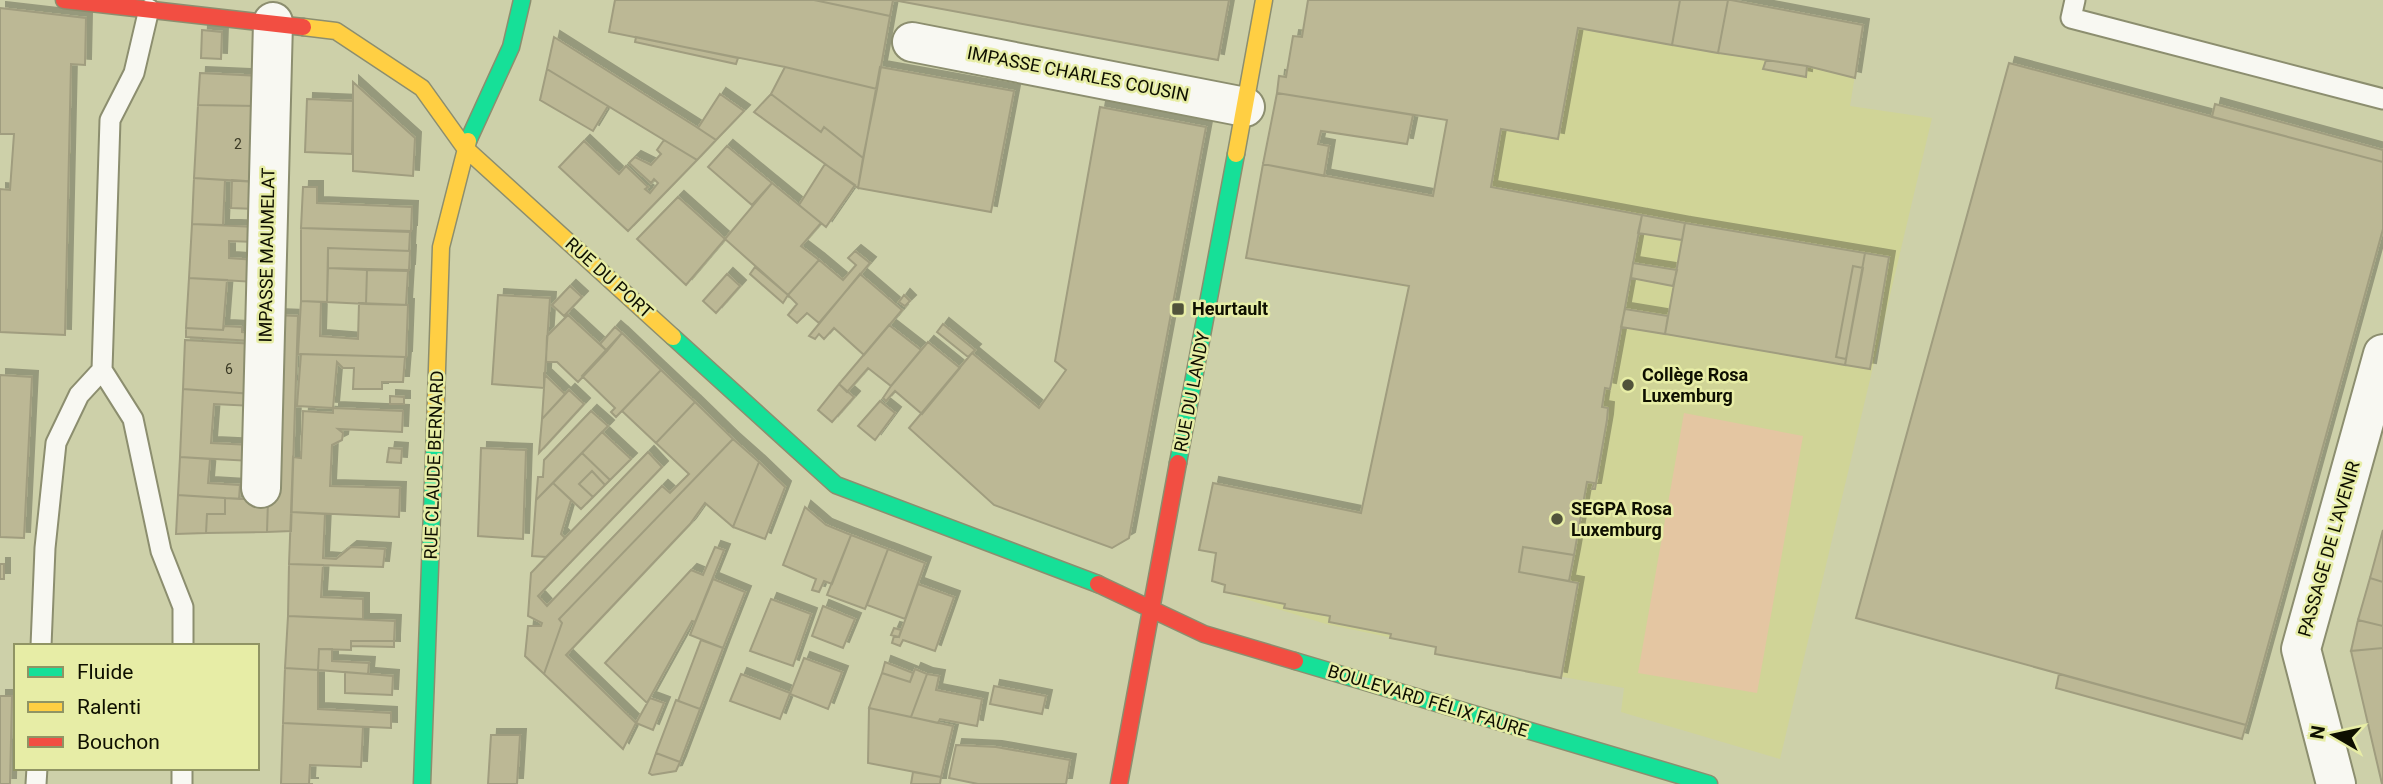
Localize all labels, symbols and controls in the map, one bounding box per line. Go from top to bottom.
street label: IMPASSE CHARLES COUSIN [965,42,1191,105]
house number: 2 [234,136,242,152]
street label: IMPASSE MAUMELAT [254,167,279,343]
street label: RUE DU PORT [561,233,658,322]
place label: Heurtault [1192,298,1268,319]
marker: Heurtault [1170,301,1186,317]
street label: RUE DU LANDY [1170,330,1213,454]
house number: 6 [225,361,233,377]
place label: Collège Rosa Luxemburg [1642,364,1749,406]
street label: RUE CLAUDE BERNARD [420,370,447,560]
marker: Collège Rosa Luxemburg [1620,377,1636,393]
street label: PASSAGE DE L'AVENIR [2293,459,2364,639]
place label: SEGPA Rosa Luxemburg [1571,498,1672,540]
marker: SEGPA Rosa Luxemburg [1549,511,1565,527]
legend [14,644,259,770]
text: Fluide [77,660,133,684]
street label: BOULEVARD FÉLIX FAURE [1325,660,1531,741]
text: Ralenti [77,695,141,719]
north arrow [2299,700,2369,770]
text: N [2305,724,2330,741]
text: Bouchon [77,730,160,754]

